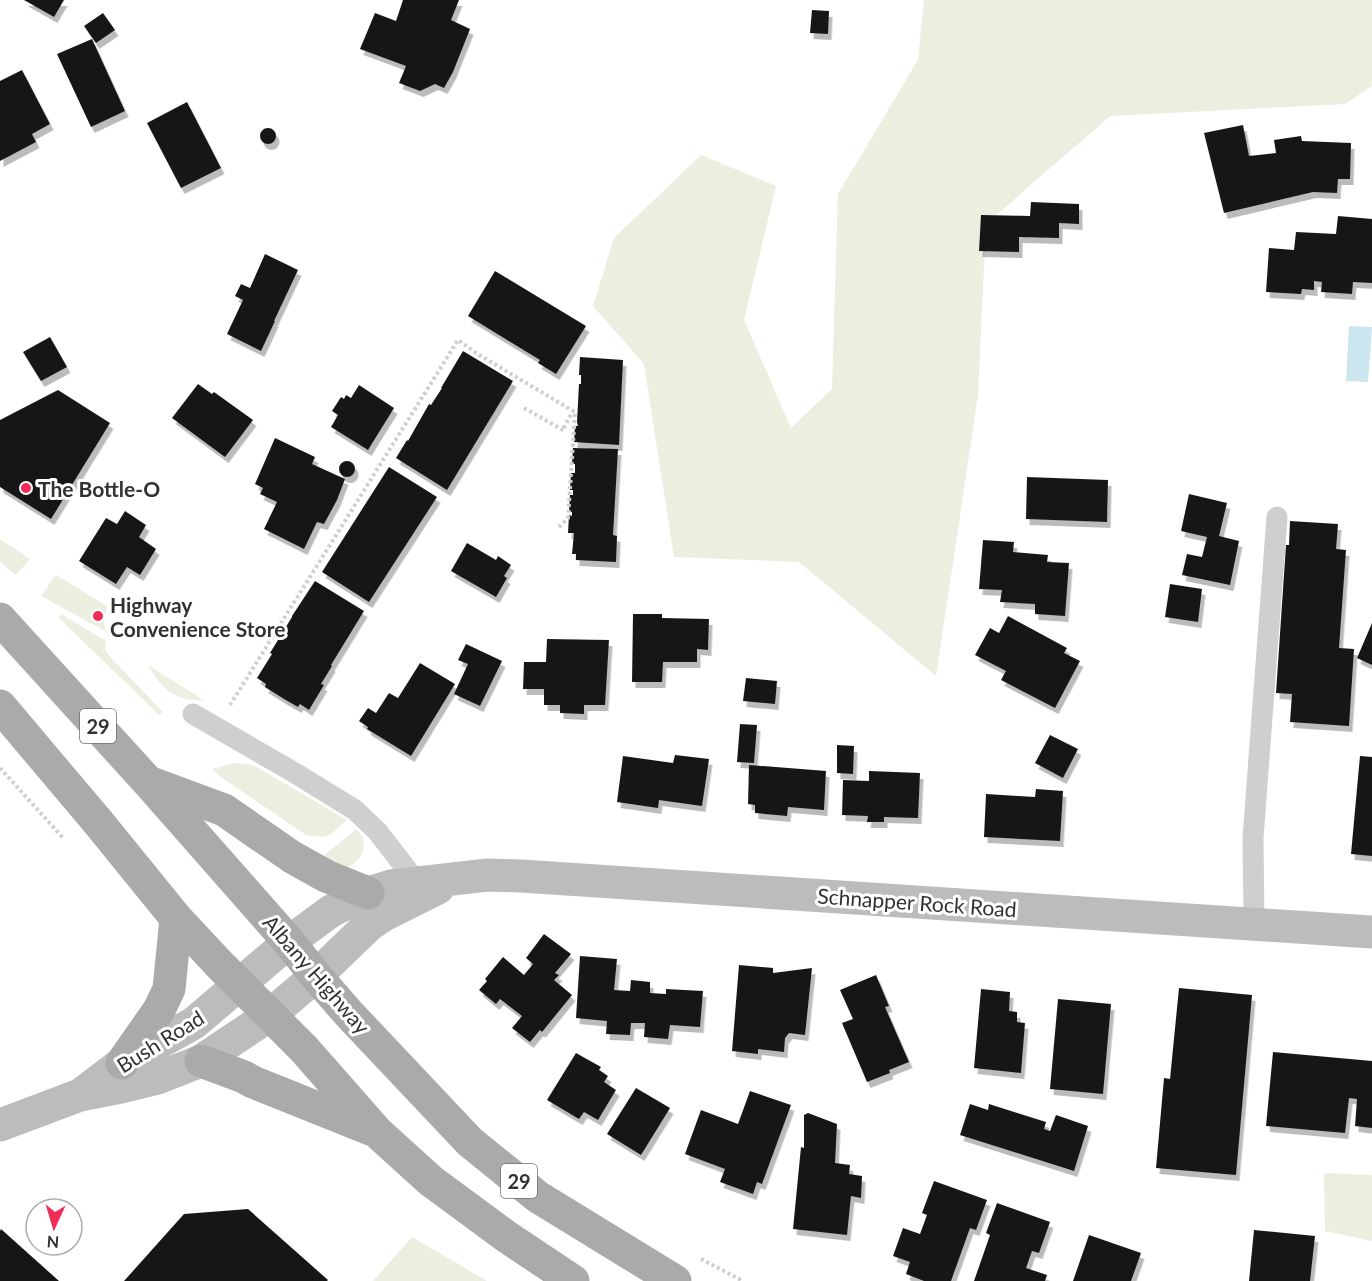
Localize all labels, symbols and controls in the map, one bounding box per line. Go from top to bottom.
place label: The Bottle-O [38,476,160,501]
marker: The Bottle-O [19,481,33,495]
place label: Highway Convenience Store [110,592,285,641]
marker: Highway Convenience Store [91,609,105,623]
road number: 29 [80,709,116,743]
street label: Schnapper Rock Road [817,883,1017,921]
street label: Albany Highway [259,909,376,1039]
street label: Bush Road [112,1004,208,1078]
road number: 29 [501,1164,537,1198]
north arrow [24,1197,84,1257]
text: N [46,1233,60,1252]

